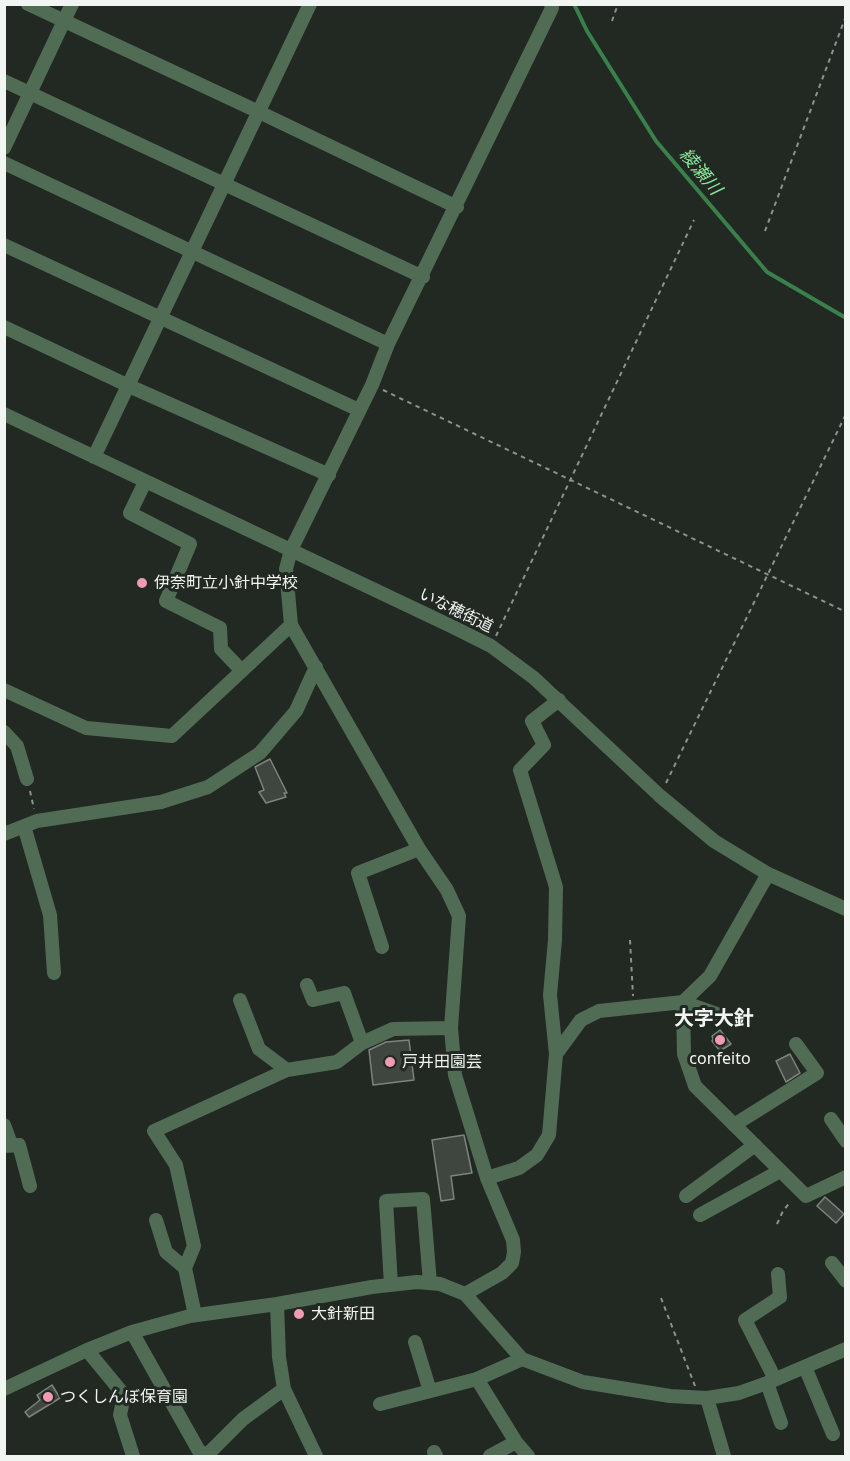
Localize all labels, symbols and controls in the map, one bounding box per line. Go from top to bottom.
water label: 綾瀬川 [674,144,726,200]
place label: 伊奈町立小針中学校 [154,573,298,593]
marker: 伊奈町立小針中学校 [135,576,149,590]
street label: いな穂街道 [416,585,496,637]
district label: 大字大針 [674,1007,754,1031]
marker: confeito [713,1033,727,1047]
place label: confeito [689,1049,751,1069]
place label: 戸井田園芸 [402,1052,482,1072]
marker: 戸井田園芸 [383,1055,397,1069]
place label: 大針新田 [311,1304,375,1324]
marker: 大針新田 [292,1307,306,1321]
place label: つくしんぼ保育園 [60,1387,188,1407]
marker: つくしんぼ保育園 [41,1390,55,1404]

